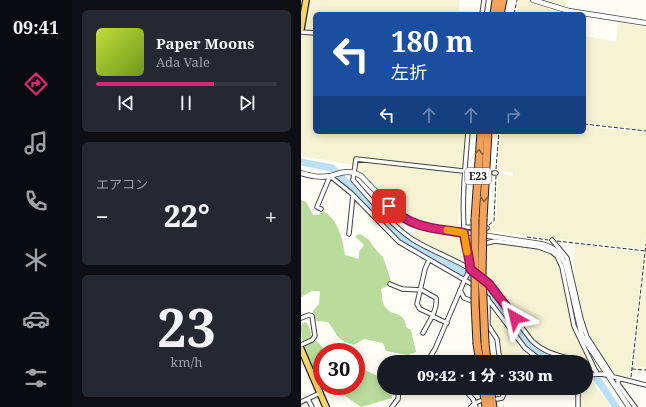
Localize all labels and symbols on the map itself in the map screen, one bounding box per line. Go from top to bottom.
one-way arrow [475,149,484,155]
road number: E23 [465,168,491,184]
pin [372,189,406,223]
one-way arrow [480,196,488,202]
position arrow [494,297,536,339]
speed limit sign: 30 [313,343,365,395]

